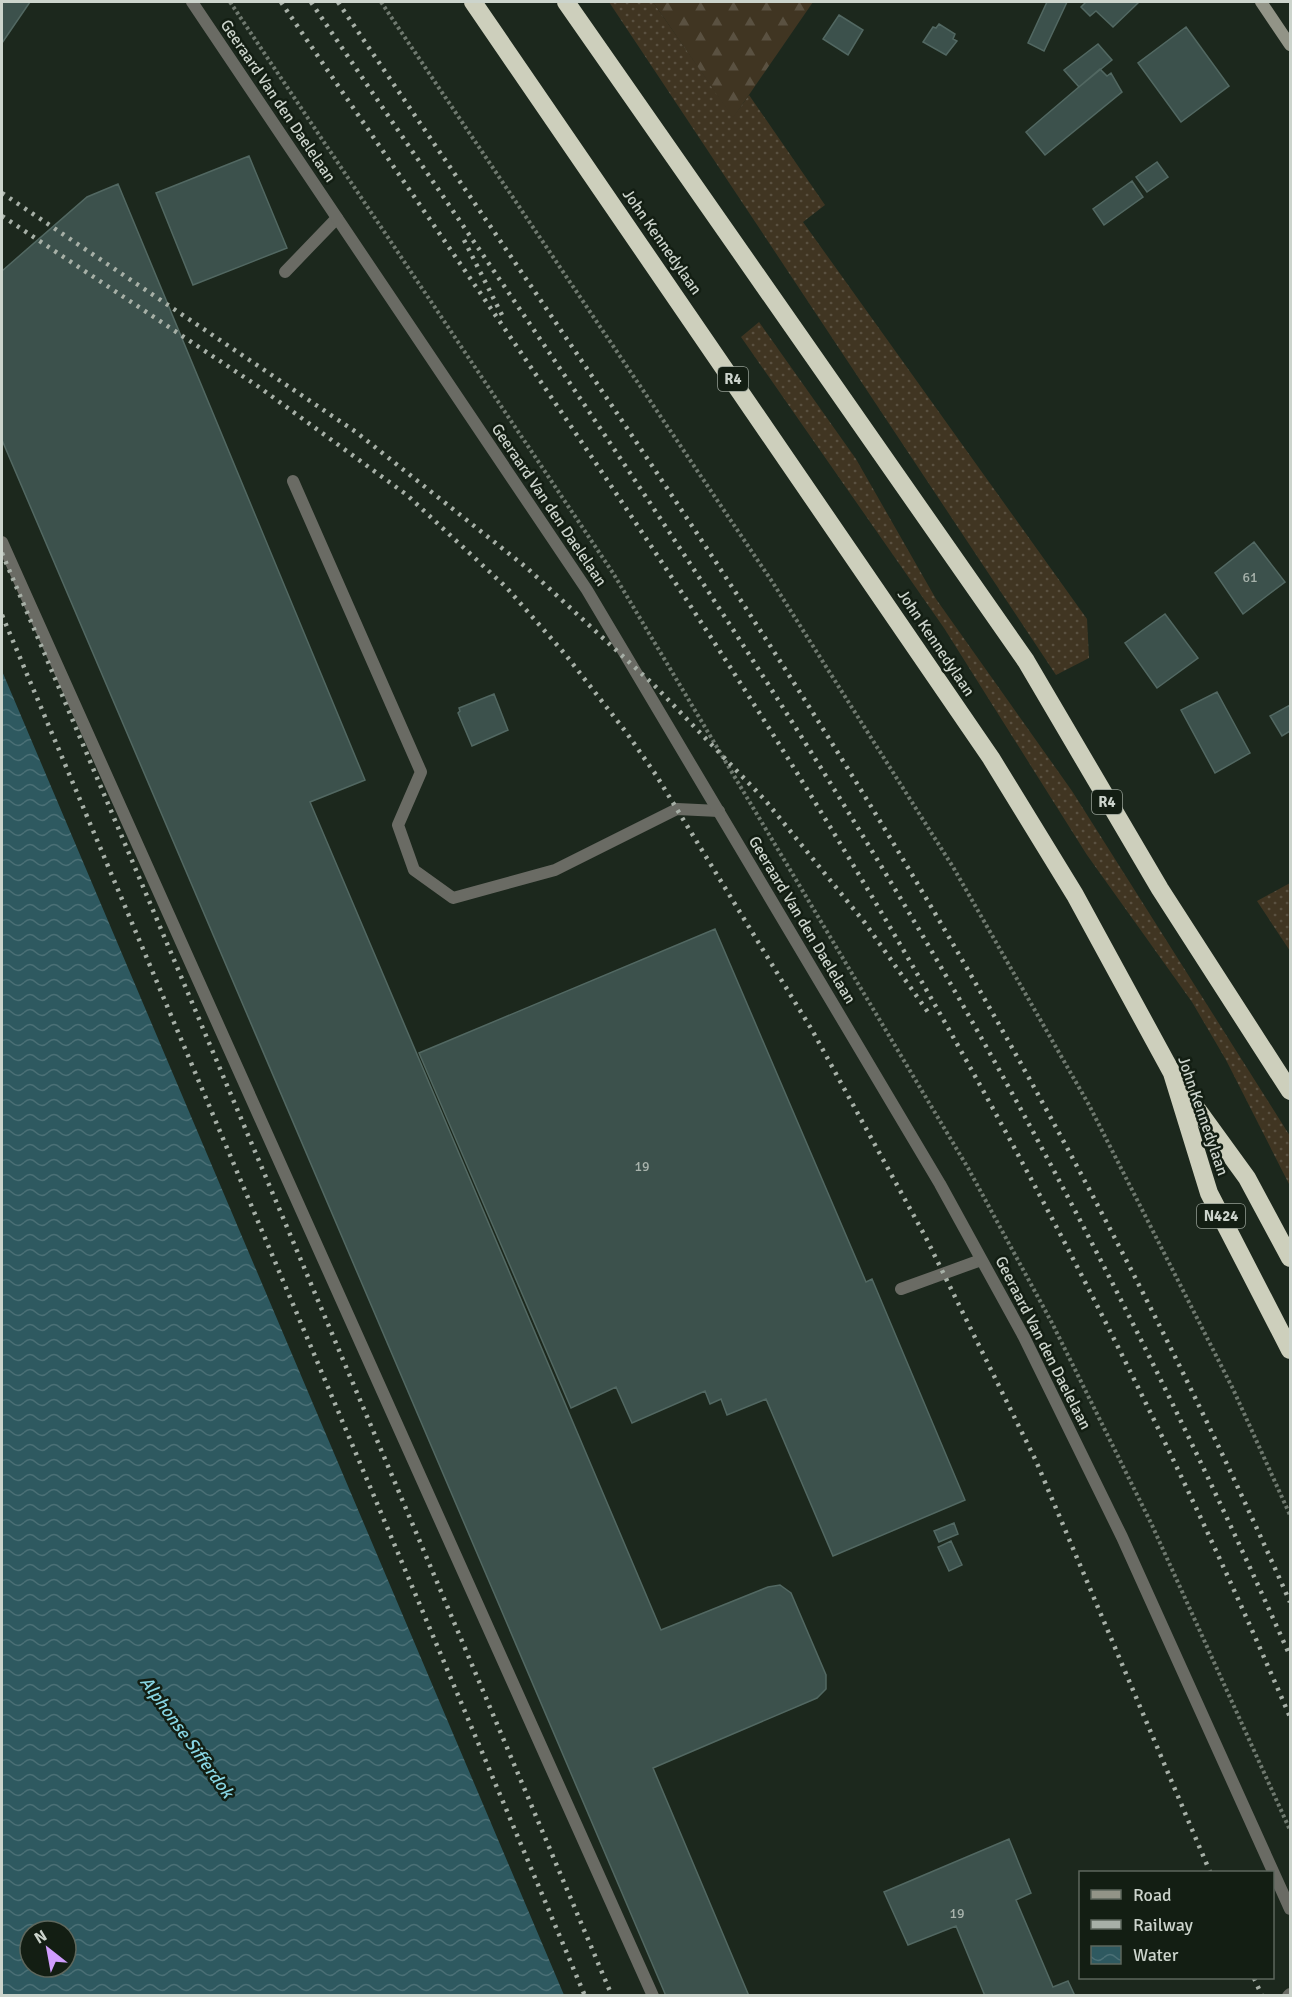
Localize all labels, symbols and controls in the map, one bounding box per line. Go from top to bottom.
street label: Geeraard Van den Daelelaan [216,16,340,186]
street label: John Kennedylaan [618,185,706,299]
road number: R4 [718,367,748,391]
street label: Geeraard Van den Daelelaan [487,420,611,590]
house number: 61 [1242,569,1258,586]
street label: John Kennedylaan [893,586,979,700]
road number: R4 [1092,790,1122,814]
street label: Geeraard Van den Daelelaan [744,832,860,1008]
street label: John Kennedylaan [1173,1054,1233,1178]
house number: 19 [634,1158,650,1175]
road number: N424 [1197,1204,1245,1228]
street label: Geeraard Van den Daelelaan [990,1253,1096,1433]
water label: Alphonse Sifferdok [135,1672,240,1804]
legend [1079,1871,1274,1979]
text: Road [1133,1884,1172,1906]
house number: 19 [949,1905,965,1922]
text: Railway [1133,1914,1194,1936]
north arrow [18,1919,78,1979]
text: N [31,1926,51,1948]
text: Water [1133,1944,1179,1966]

